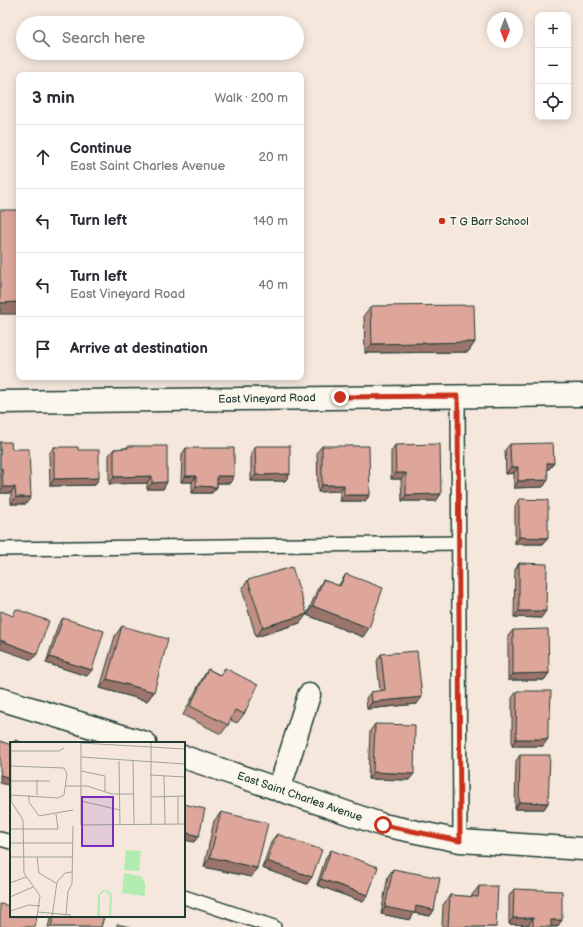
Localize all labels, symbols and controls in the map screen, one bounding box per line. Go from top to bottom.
north arrow [487,12,523,48]
map controls [535,12,571,120]
button: + [535,12,571,48]
search box [16,16,304,60]
icon: search [30,27,52,49]
text: Search here [62,29,145,48]
button: − [535,48,571,84]
button: locate [535,84,571,120]
text: 3 min [32,88,75,108]
text: Walk · 200 m [215,90,288,106]
text: Continue [70,139,132,158]
icon: ahead [32,146,54,168]
text: 20 m [258,149,288,165]
text: East Saint Charles Avenue [70,158,225,174]
icon: left [32,210,54,232]
text: Turn left [70,211,127,230]
text: 140 m [253,213,288,229]
place label: T G Barr School [450,215,529,228]
marker: T G Barr School [437,216,447,226]
text: Turn left [70,267,127,286]
icon: left [32,274,54,296]
text: 40 m [258,277,288,293]
text: East Vineyard Road [70,286,185,302]
icon: arrive [32,338,54,360]
text: Arrive at destination [70,339,208,358]
route end [331,388,349,406]
street label: East Vineyard Road [218,391,316,406]
inset map [10,742,185,917]
street label: East Saint Charles Avenue [236,769,365,824]
route start [374,816,392,834]

